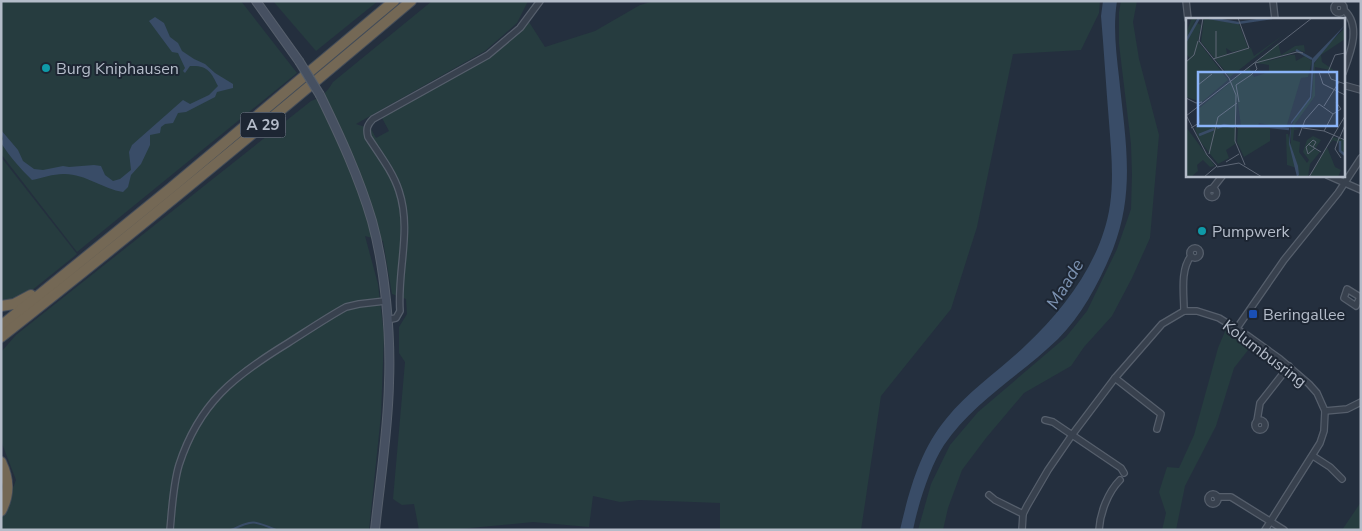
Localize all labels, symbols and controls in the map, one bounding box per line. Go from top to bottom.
inset map [1186,18,1344,176]
place label: Burg Kniphausen [56,58,179,80]
marker: Burg Kniphausen [40,62,52,74]
road number: A 29 [240,112,286,138]
place label: Pumpwerk [1212,221,1290,243]
marker: Pumpwerk [1196,225,1208,237]
water label: Maade [1041,254,1090,314]
place label: Beringallee [1263,304,1345,326]
marker: Beringallee [1247,308,1259,320]
street label: Kolumbusring [1218,315,1311,393]

